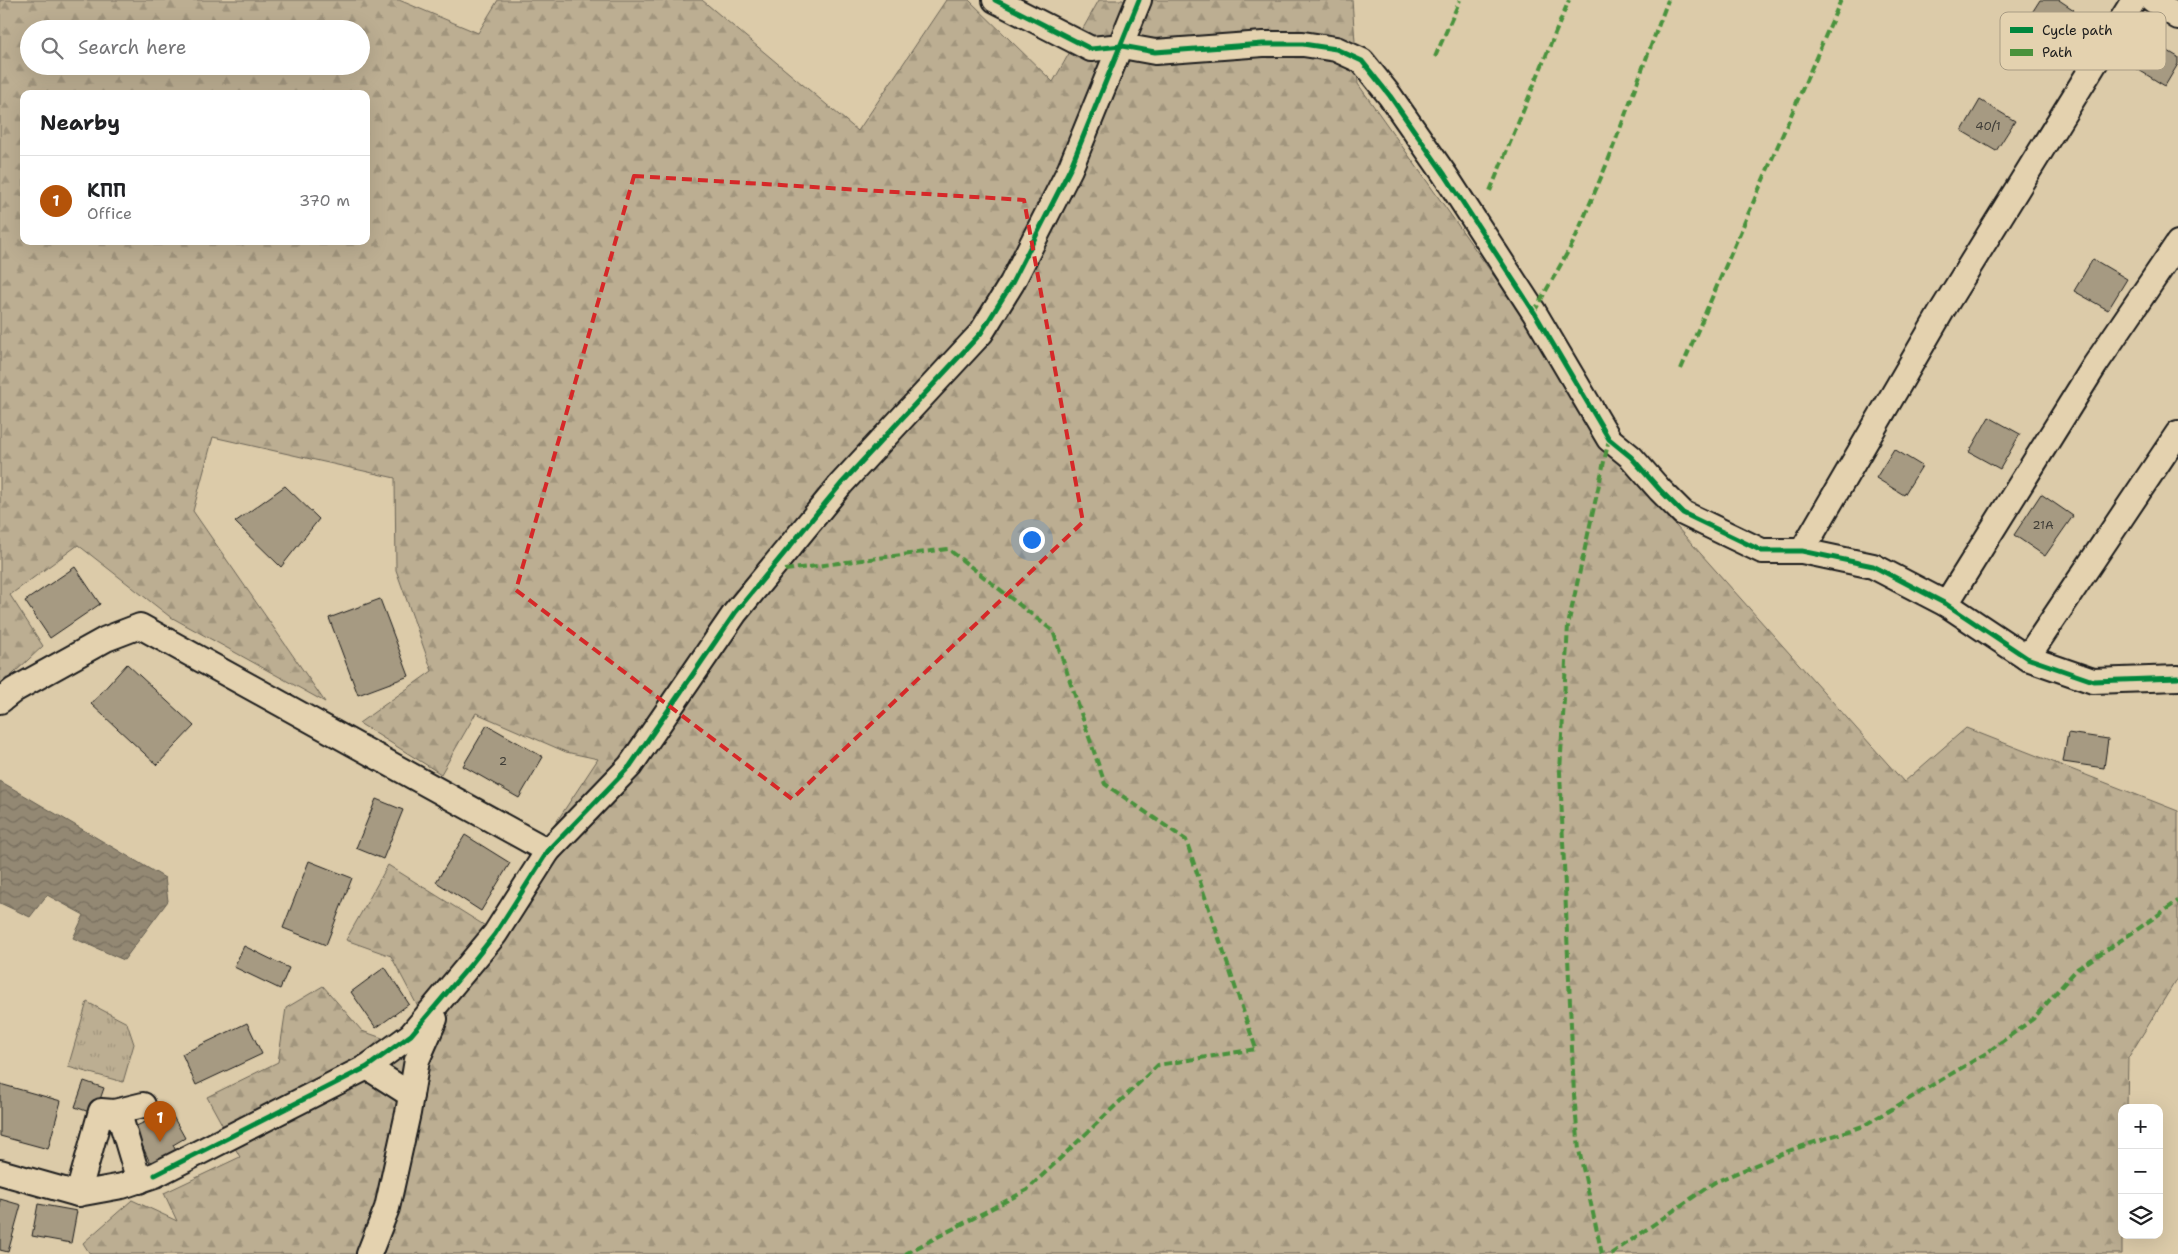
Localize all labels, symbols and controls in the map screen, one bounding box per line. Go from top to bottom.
legend [2000,12,2166,70]
search box [20,20,370,75]
text: Cycle path [2042,21,2113,39]
icon: search [38,34,66,62]
text: Search here [78,35,187,60]
text: Path [2042,43,2073,61]
text: Nearby [40,109,120,137]
house number: 40/1 [1975,118,2001,134]
text: КПП [87,178,126,203]
text: 1 [52,190,60,211]
text: 370 m [299,190,350,211]
text: Office [87,203,132,224]
house number: 21А [2032,517,2054,533]
your location [1019,527,1045,553]
house number: 2 [499,753,507,769]
pin: 1 [144,1101,176,1142]
map controls [2118,1104,2163,1239]
button: + [2118,1104,2163,1149]
button: − [2118,1149,2163,1194]
button: layers [2118,1194,2163,1239]

